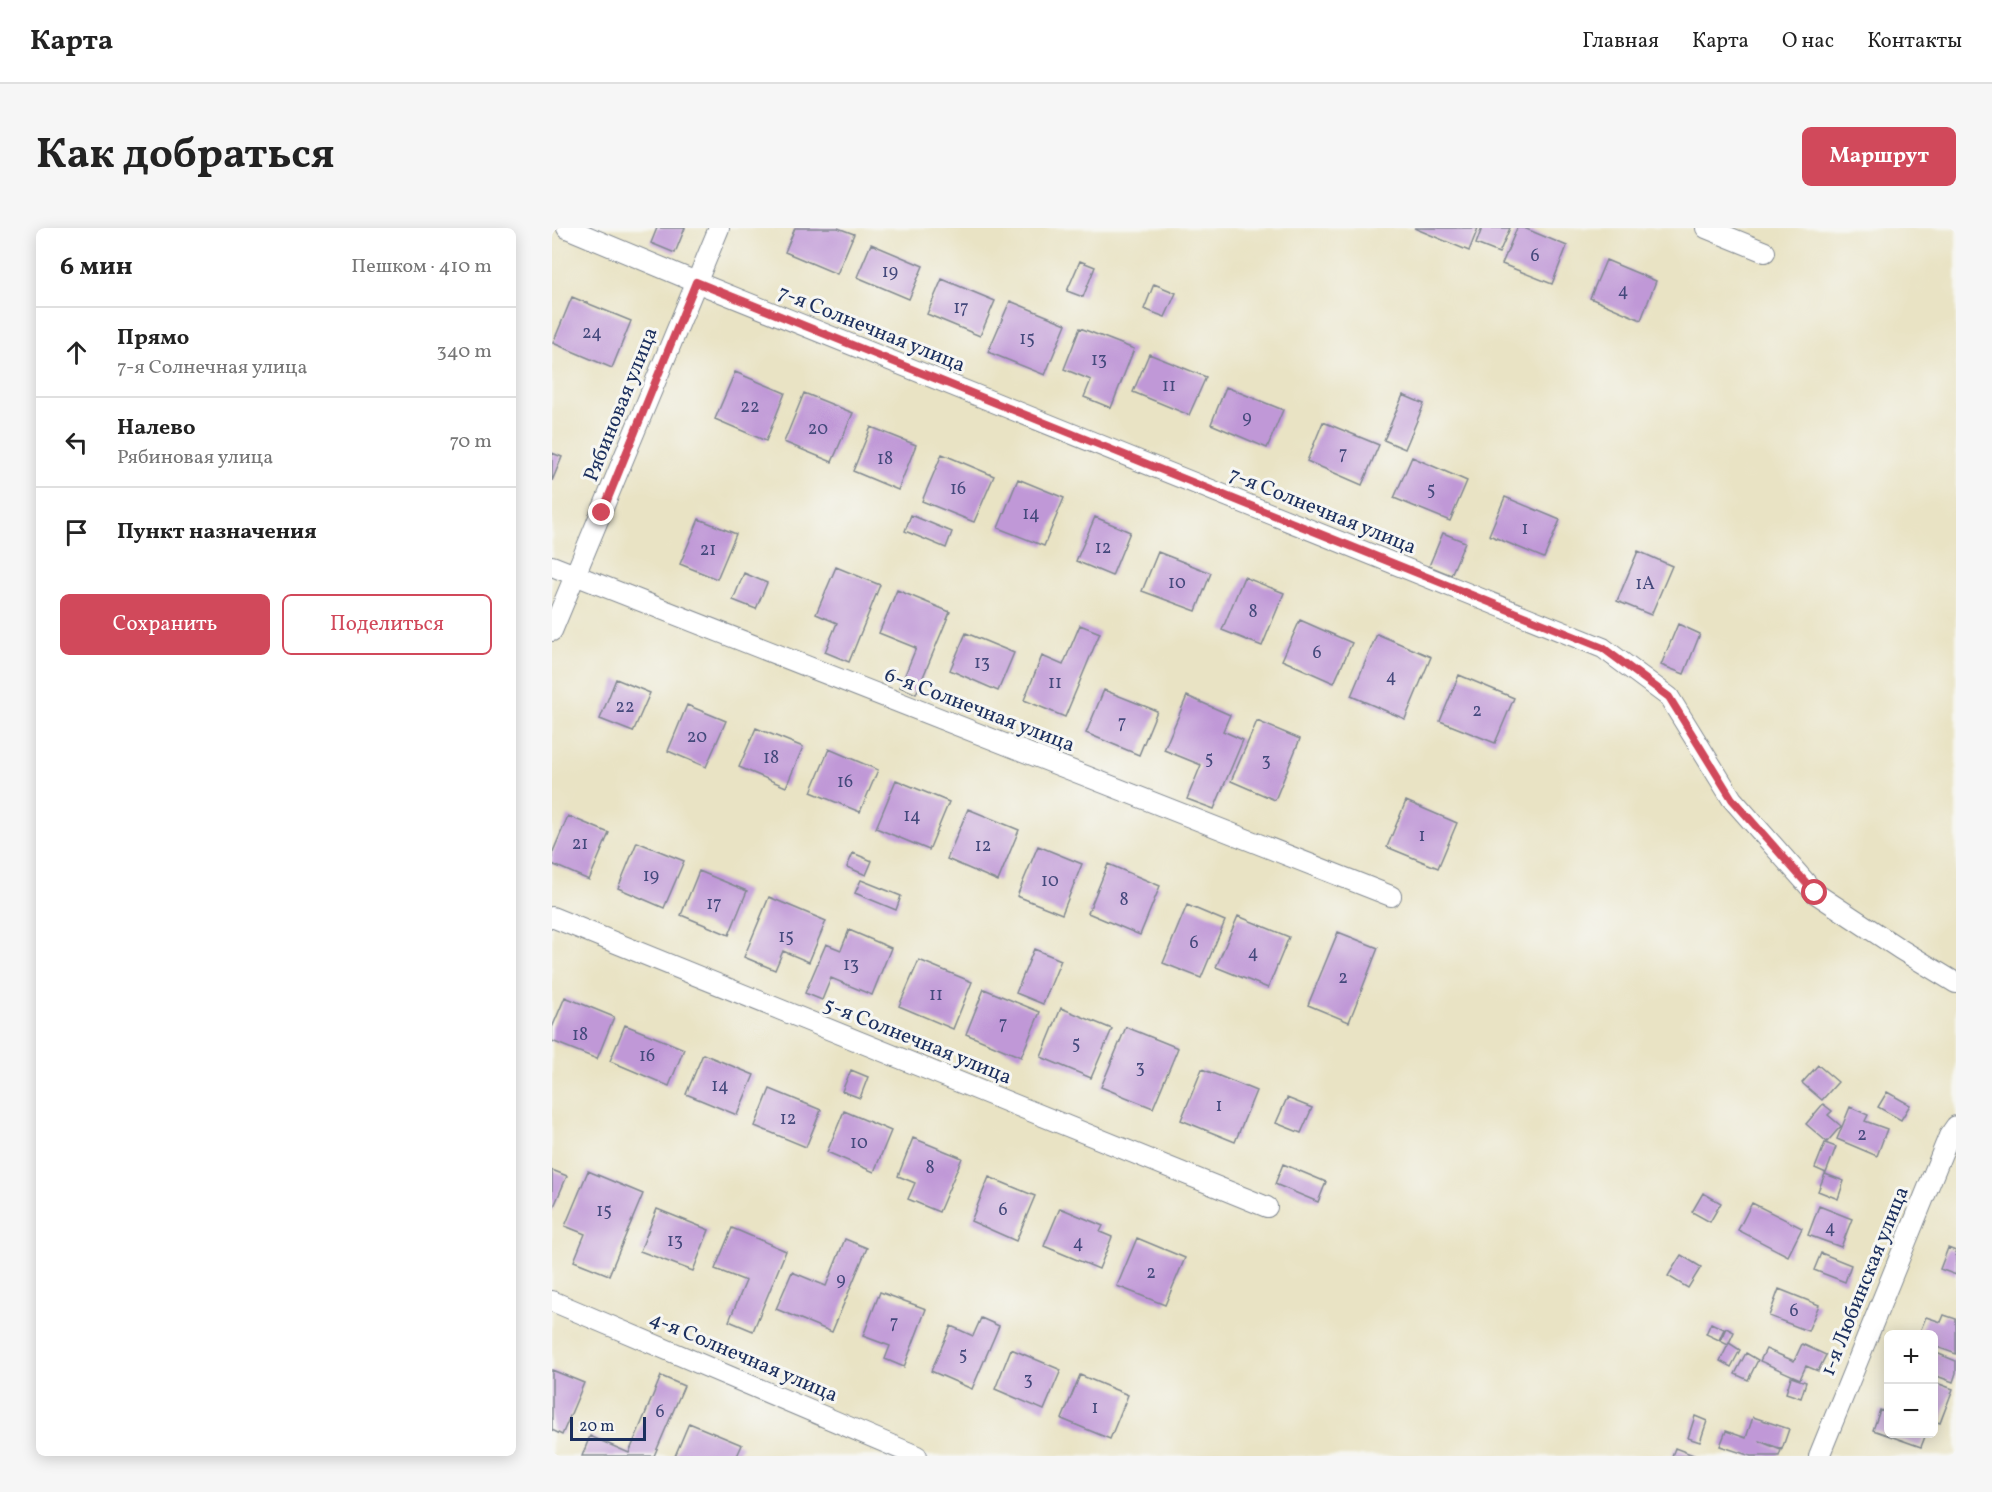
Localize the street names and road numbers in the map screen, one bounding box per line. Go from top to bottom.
street label: 7-я Солнечная улица [773,279,970,380]
street label: Рябиновая улица [577,323,666,486]
street label: 7-я Солнечная улица [1224,461,1421,562]
street label: 6-я Солнечная улица [880,661,1079,760]
street label: 5-я Солнечная улица [819,990,1016,1092]
street label: 1-я Любинская улица [1814,1182,1917,1381]
street label: 4-я Солнечная улица [645,1305,842,1410]

